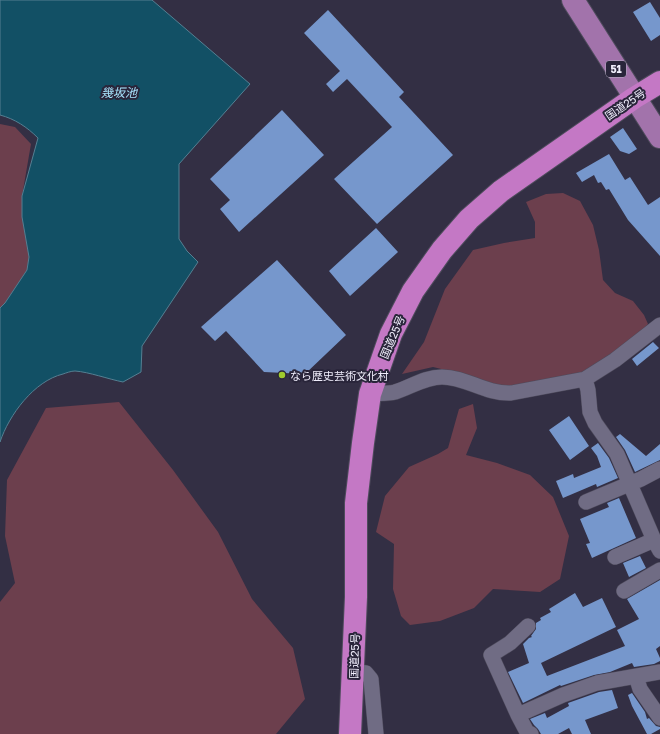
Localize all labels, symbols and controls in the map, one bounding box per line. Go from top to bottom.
road number: 51 [606,61,626,77]
water label: 幾坂池 [101,85,138,100]
street label: 国道25号 [602,86,648,122]
street label: 国道25号 [377,313,407,361]
place label: なら歴史芸術文化村 [290,369,389,382]
marker: なら歴史芸術文化村 [277,370,287,380]
street label: 国道25号 [347,633,361,679]

